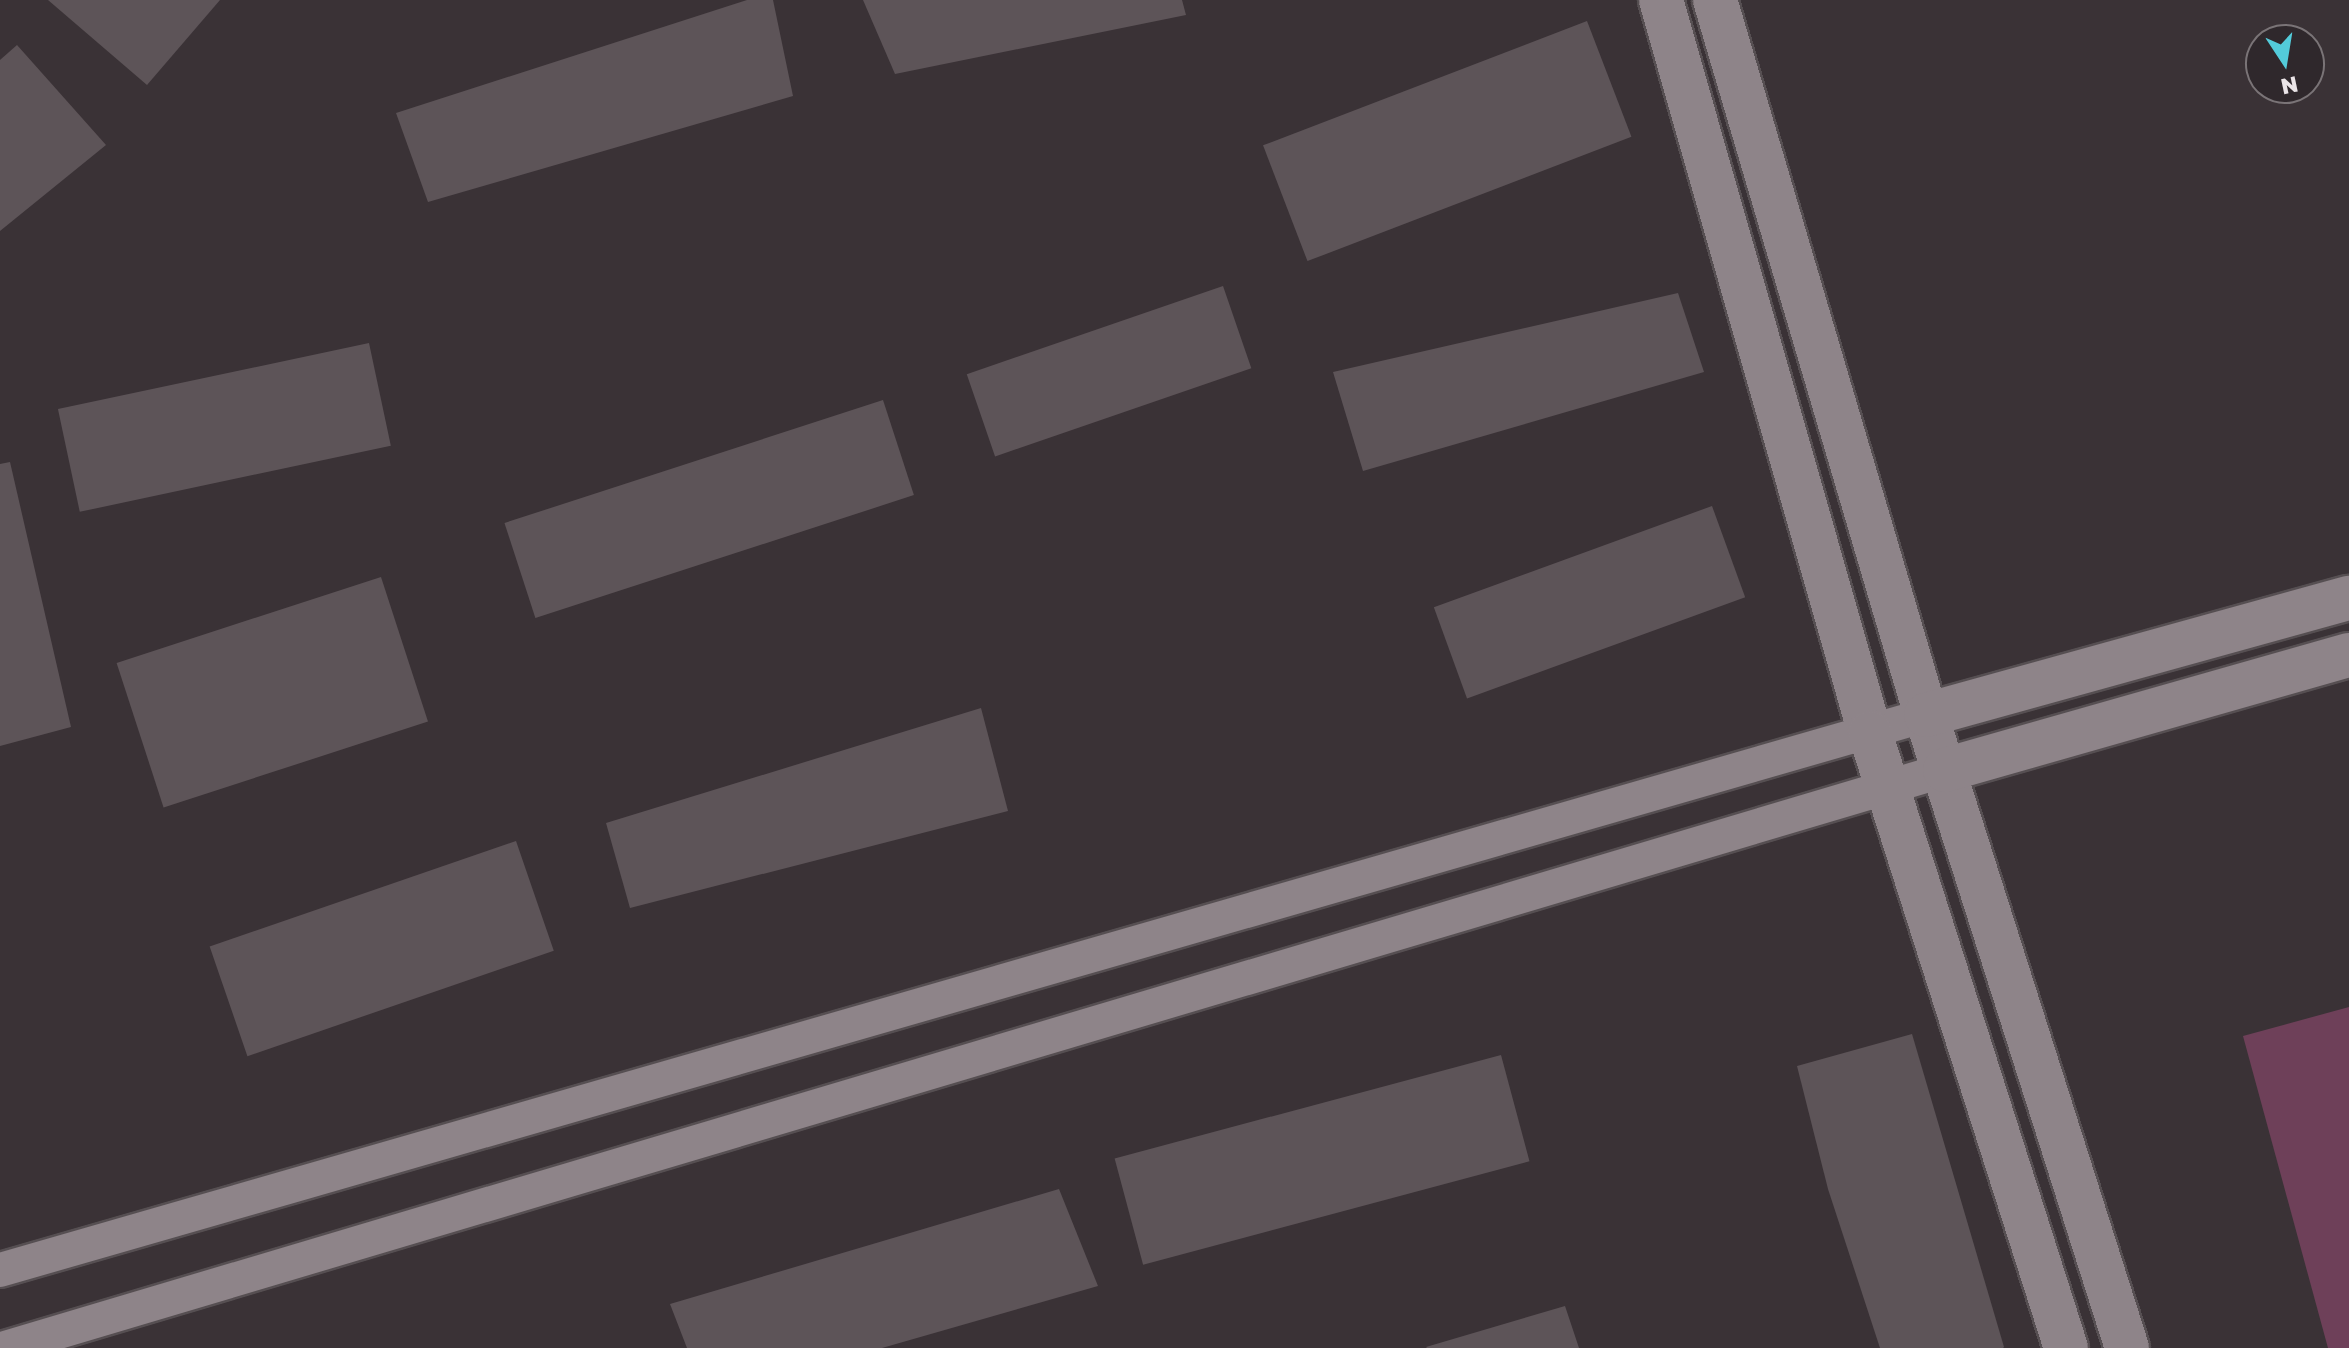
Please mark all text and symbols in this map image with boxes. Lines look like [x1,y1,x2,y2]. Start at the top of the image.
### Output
north arrow [2245,24,2325,104]
text: N [2279,71,2301,101]

